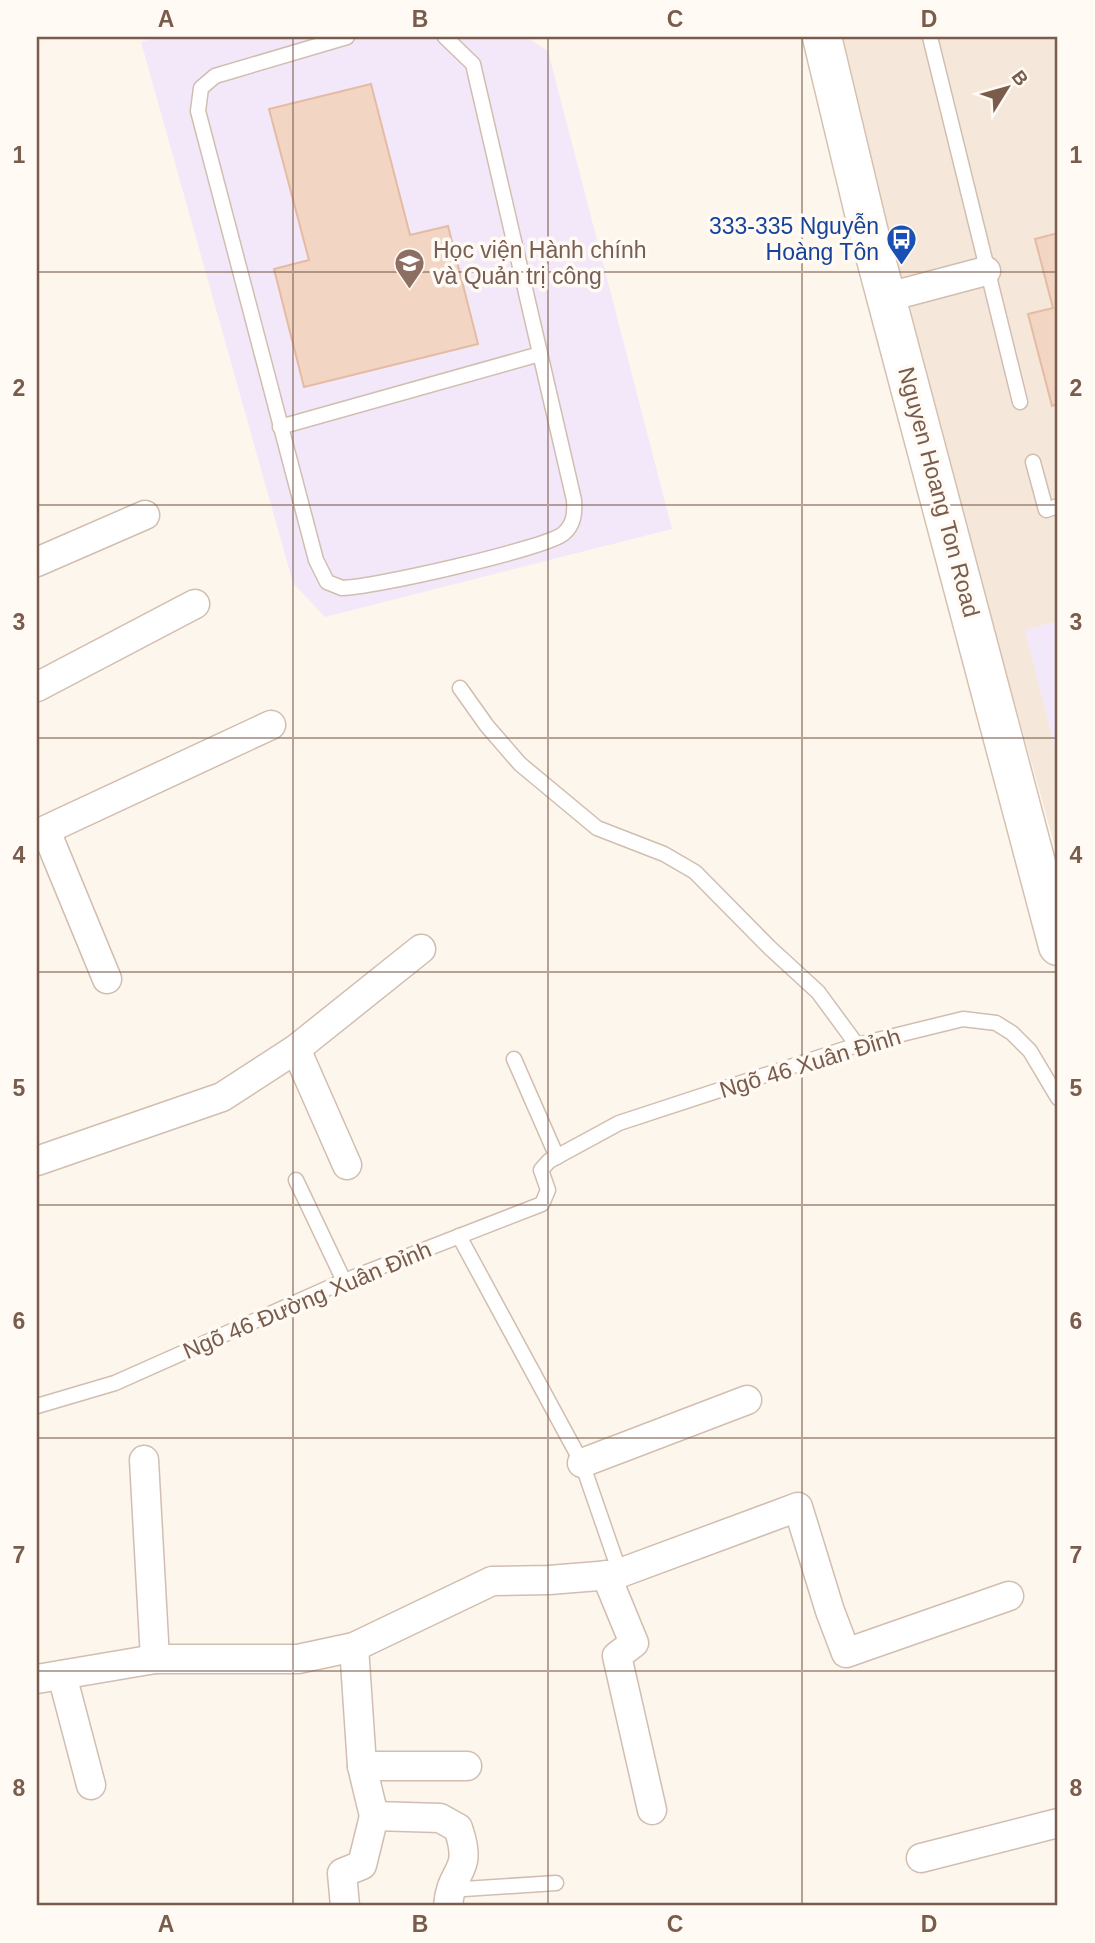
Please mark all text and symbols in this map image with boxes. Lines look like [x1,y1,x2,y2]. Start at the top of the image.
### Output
text: A [158,6,174,32]
text: B [412,6,428,32]
text: C [667,6,683,32]
text: D [921,6,937,32]
north arrow [972,52,1042,122]
text: B [1008,66,1033,90]
text: 1 [13,142,26,168]
text: 1 [1070,142,1083,168]
place label: 333-335 Nguyễn Hoàng Tôn [709,213,879,265]
bus stop icon: 333-335 Nguyễn Hoàng Tôn [885,222,919,266]
place label: Học viện Hành chính và Quản trị công [433,237,647,289]
school or university icon: Học viện Hành chính và Quản trị công [393,246,427,290]
street label: Nguyen Hoang Ton Road [893,364,985,620]
text: 2 [13,375,25,401]
text: 2 [1070,375,1082,401]
text: 3 [13,609,25,635]
text: 3 [1070,609,1082,635]
text: 4 [13,842,26,868]
text: 4 [1070,842,1083,868]
street label: Ngõ 46 Xuân Đỉnh [716,1023,904,1103]
text: 5 [13,1075,26,1101]
text: 5 [1070,1075,1083,1101]
street label: Ngõ 46 Đường Xuân Đỉnh [179,1236,435,1364]
text: 6 [13,1308,25,1334]
text: 6 [1070,1308,1082,1334]
text: 7 [13,1542,25,1568]
text: 7 [1070,1542,1082,1568]
text: 8 [13,1775,26,1801]
text: 8 [1070,1775,1083,1801]
text: A [158,1911,174,1937]
text: B [412,1911,428,1937]
text: C [667,1911,683,1937]
text: D [921,1911,937,1937]

